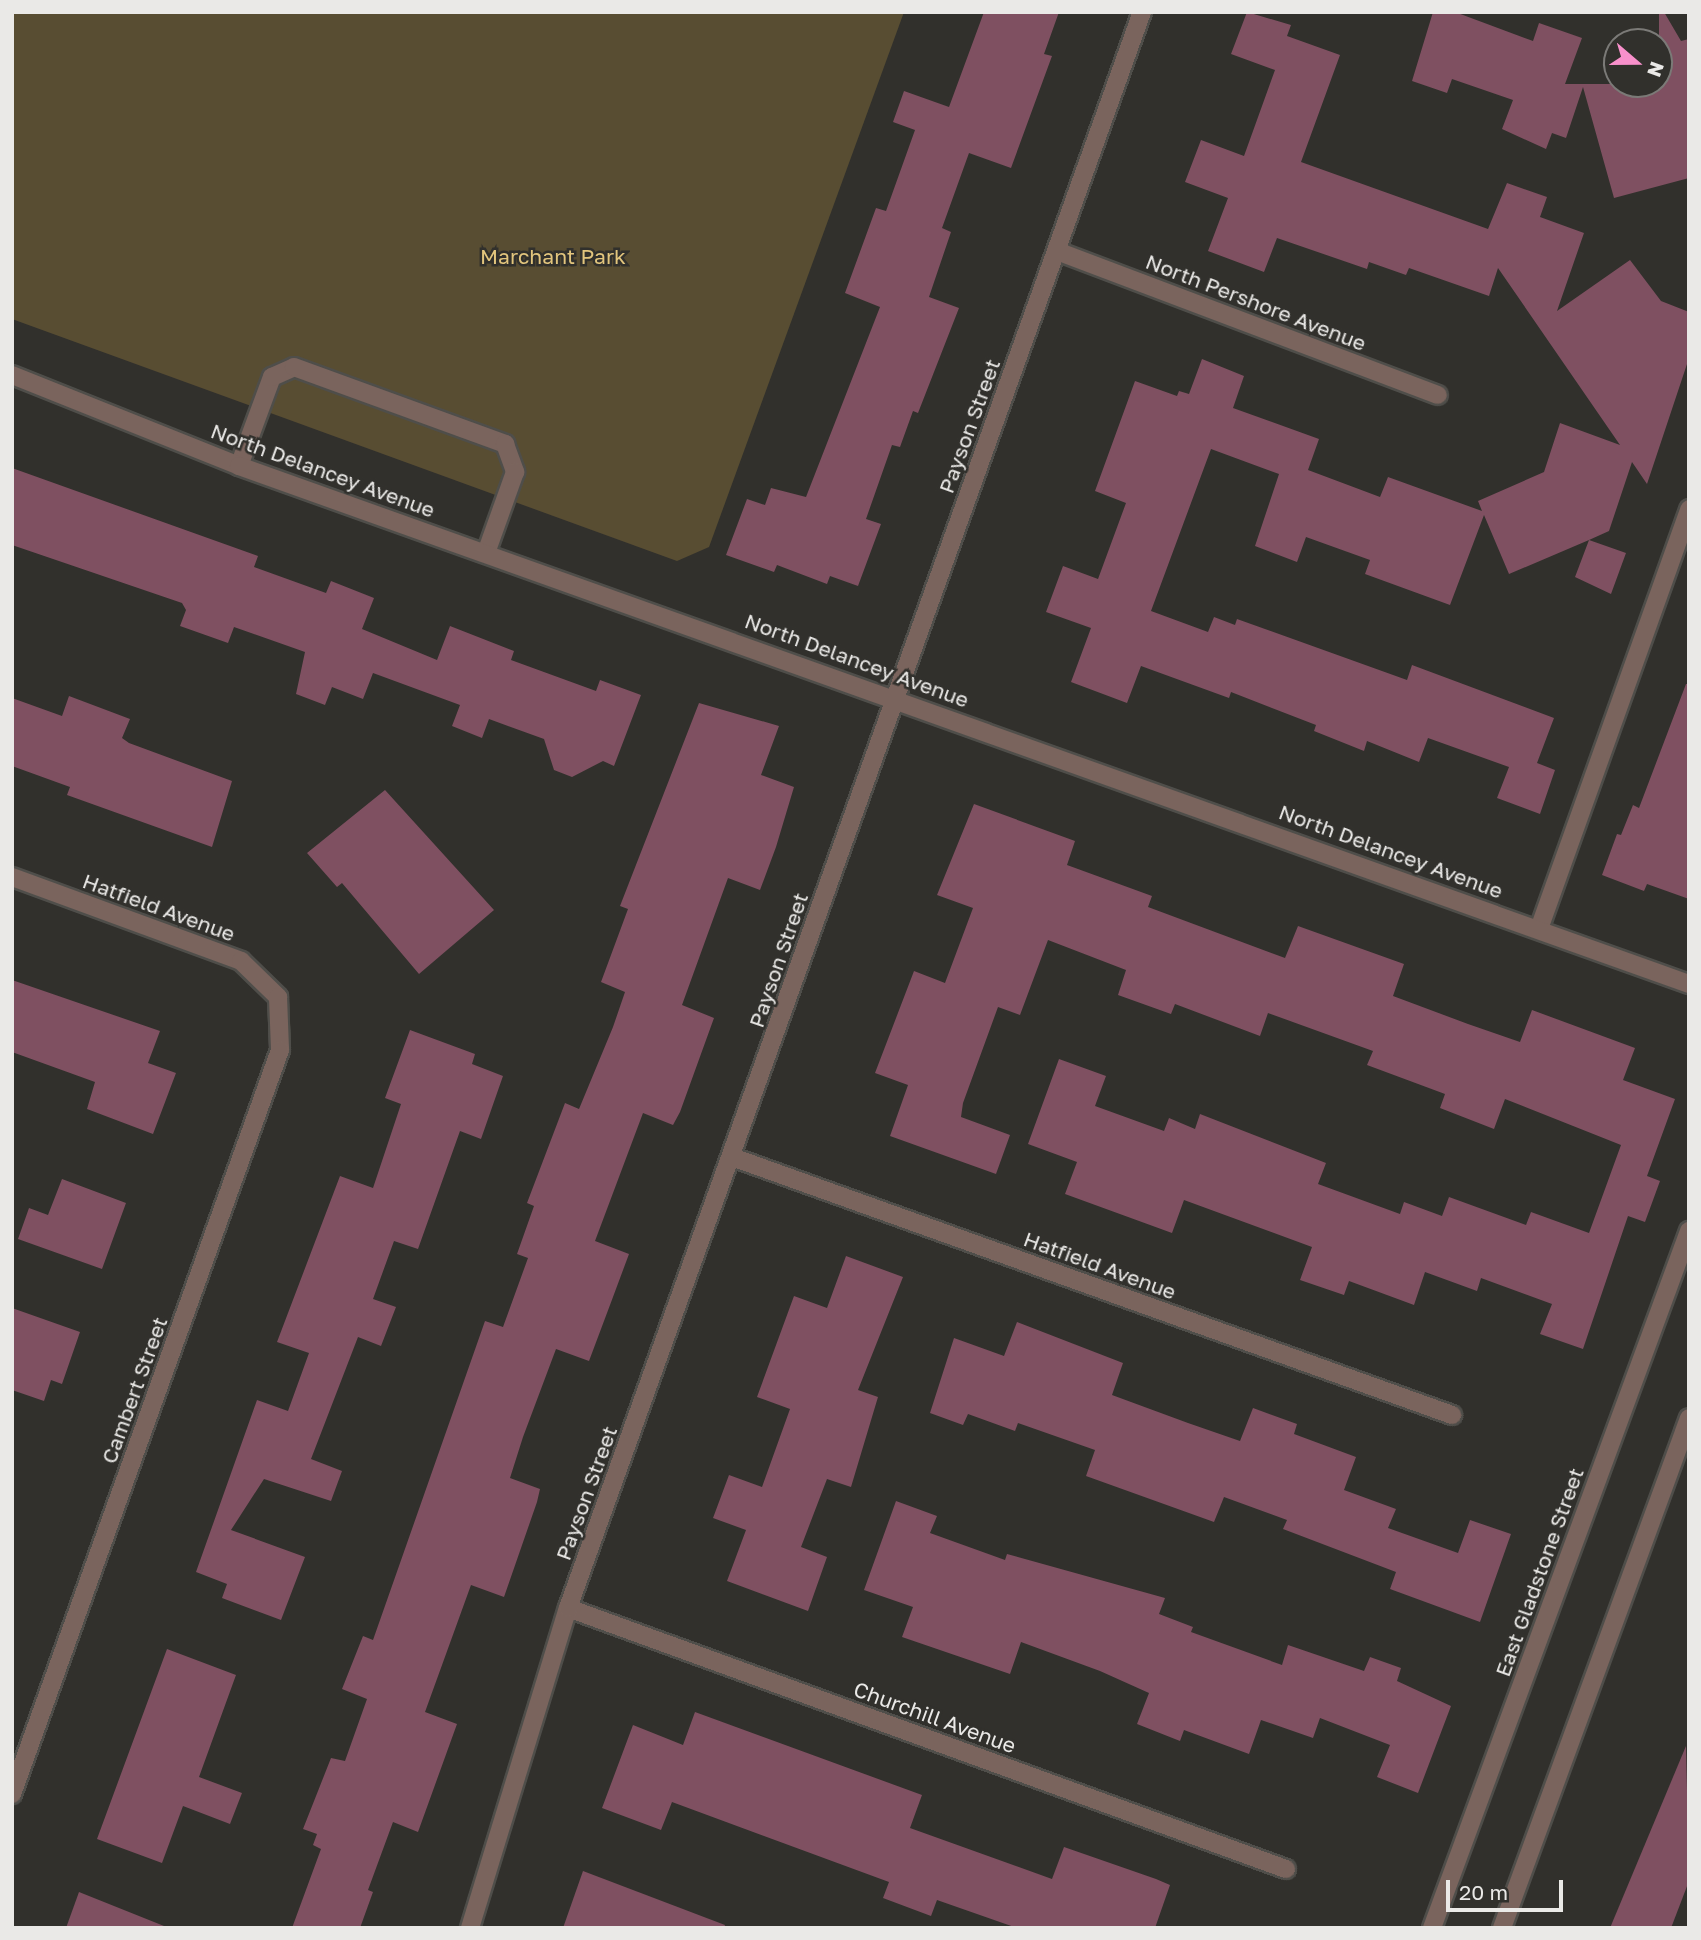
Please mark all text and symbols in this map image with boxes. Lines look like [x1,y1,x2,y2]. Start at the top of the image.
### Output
north arrow [1603,28,1673,98]
text: N [1643,59,1670,80]
park label: Marchant Park [480,243,626,269]
street label: North Pershore Avenue [1142,248,1370,356]
street label: Payson Street [933,356,1005,496]
street label: North Delancey Avenue [208,418,438,522]
street label: North Delancey Avenue [742,608,972,712]
street label: North Delancey Avenue [1276,799,1506,903]
street label: Hatfield Avenue [79,868,239,946]
street label: Payson Street [743,889,813,1031]
street label: Hatfield Avenue [1020,1226,1180,1304]
street label: Cambert Street [96,1313,172,1467]
street label: Payson Street [550,1423,622,1563]
street label: East Gladstone Street [1490,1464,1588,1680]
street label: Churchill Avenue [850,1676,1020,1758]
scale bar [1449,1867,1566,1911]
text: 20 m [1459,1879,1508,1905]

